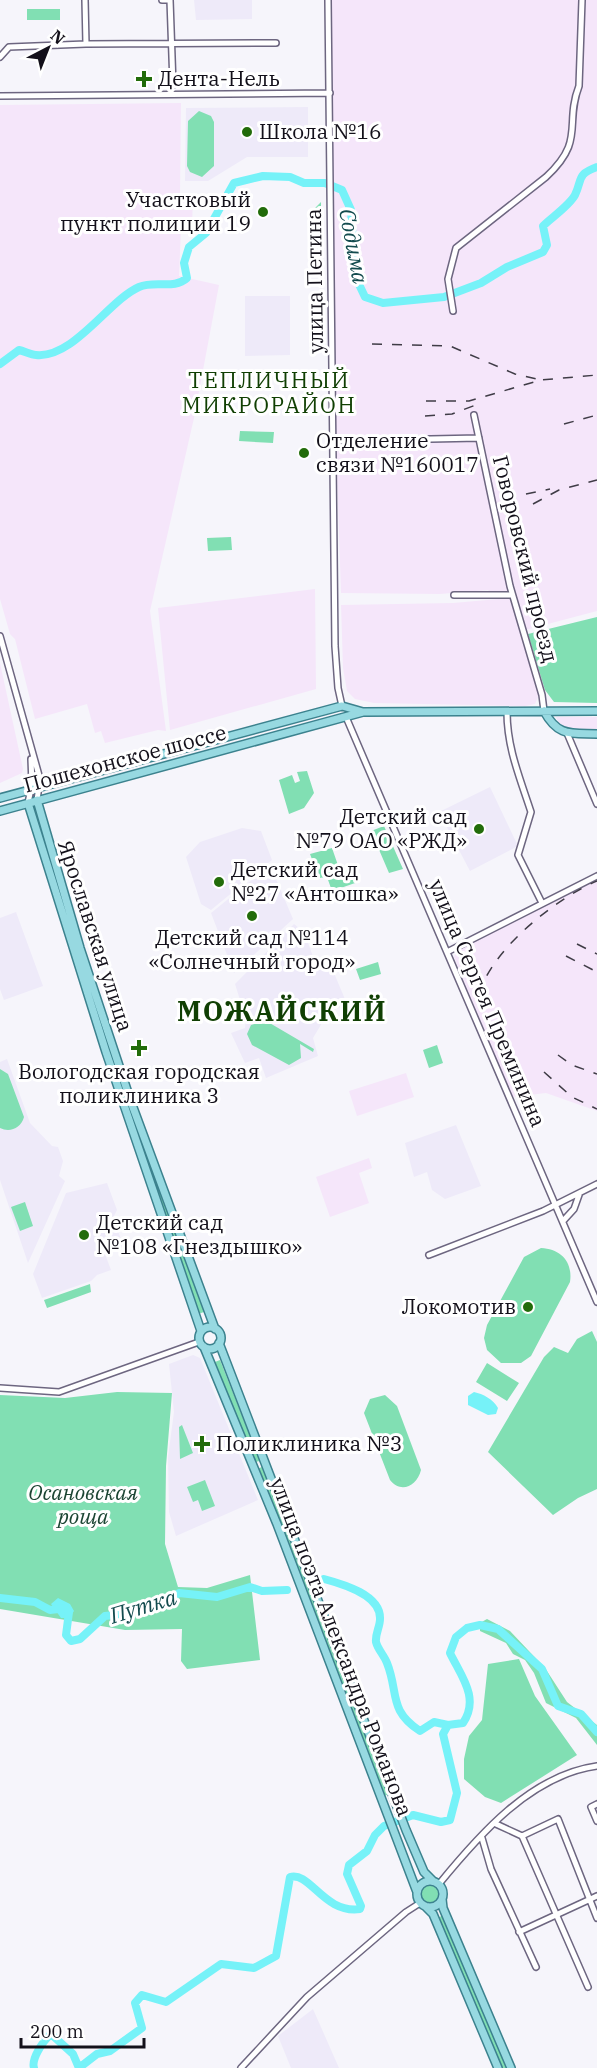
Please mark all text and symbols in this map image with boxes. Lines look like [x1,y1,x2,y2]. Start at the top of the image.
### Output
north arrow [18,18,78,78]
text: N [47,25,69,49]
place label: Дента-Нель [158,64,280,92]
marker: Дента-Нель [135,70,153,88]
place label: Школа №16 [259,117,382,145]
marker: Школа №16 [240,125,254,139]
place label: Участковый пункт полиции 19 [60,185,251,237]
marker: Участковый пункт полиции 19 [256,205,270,219]
water label: Содима [333,206,376,286]
street label: улица Петина [299,208,329,354]
district label: ТЕПЛИЧНЫЙ МИКРОРАЙОН [182,365,356,419]
place label: Отделение связи №160017 [316,426,479,478]
marker: Отделение связи №160017 [297,446,311,460]
street label: Говоровский проезд [487,452,565,665]
street label: Пошехонское шоссе [20,718,229,799]
place label: Детский сад №79 ОАО «РЖД» [296,802,467,854]
marker: Детский сад №79 ОАО «РЖД» [472,822,486,836]
street label: Ярославская улица [52,836,140,1035]
place label: Детский сад №27 «Антошка» [231,855,399,907]
street label: улица Сергея Преминина [423,874,553,1131]
marker: Детский сад №27 «Антошка» [212,875,226,889]
marker: Детский сад №114 «Солнечный город» [245,909,259,923]
place label: Детский сад №114 «Солнечный город» [149,923,355,975]
district label: МОЖАЙСКИЙ [177,993,387,1028]
marker: Вологодская городская поликлиника 3 [130,1039,148,1057]
place label: Вологодская городская поликлиника 3 [18,1057,260,1109]
place label: Детский сад №108 «Гнездышко» [96,1208,302,1260]
marker: Детский сад №108 «Гнездышко» [77,1228,91,1242]
place label: Локомотив [402,1292,516,1320]
marker: Локомотив [521,1300,535,1314]
place label: Поликлиника №3 [216,1429,402,1457]
marker: Поликлиника №3 [193,1435,211,1453]
street label: улица поэта Александра Романова [264,1473,420,1820]
park label: Осановская роща [28,1478,138,1530]
water label: Путка [105,1582,180,1630]
scale bar [21,2011,144,2049]
text: 200 m [30,2020,84,2043]

